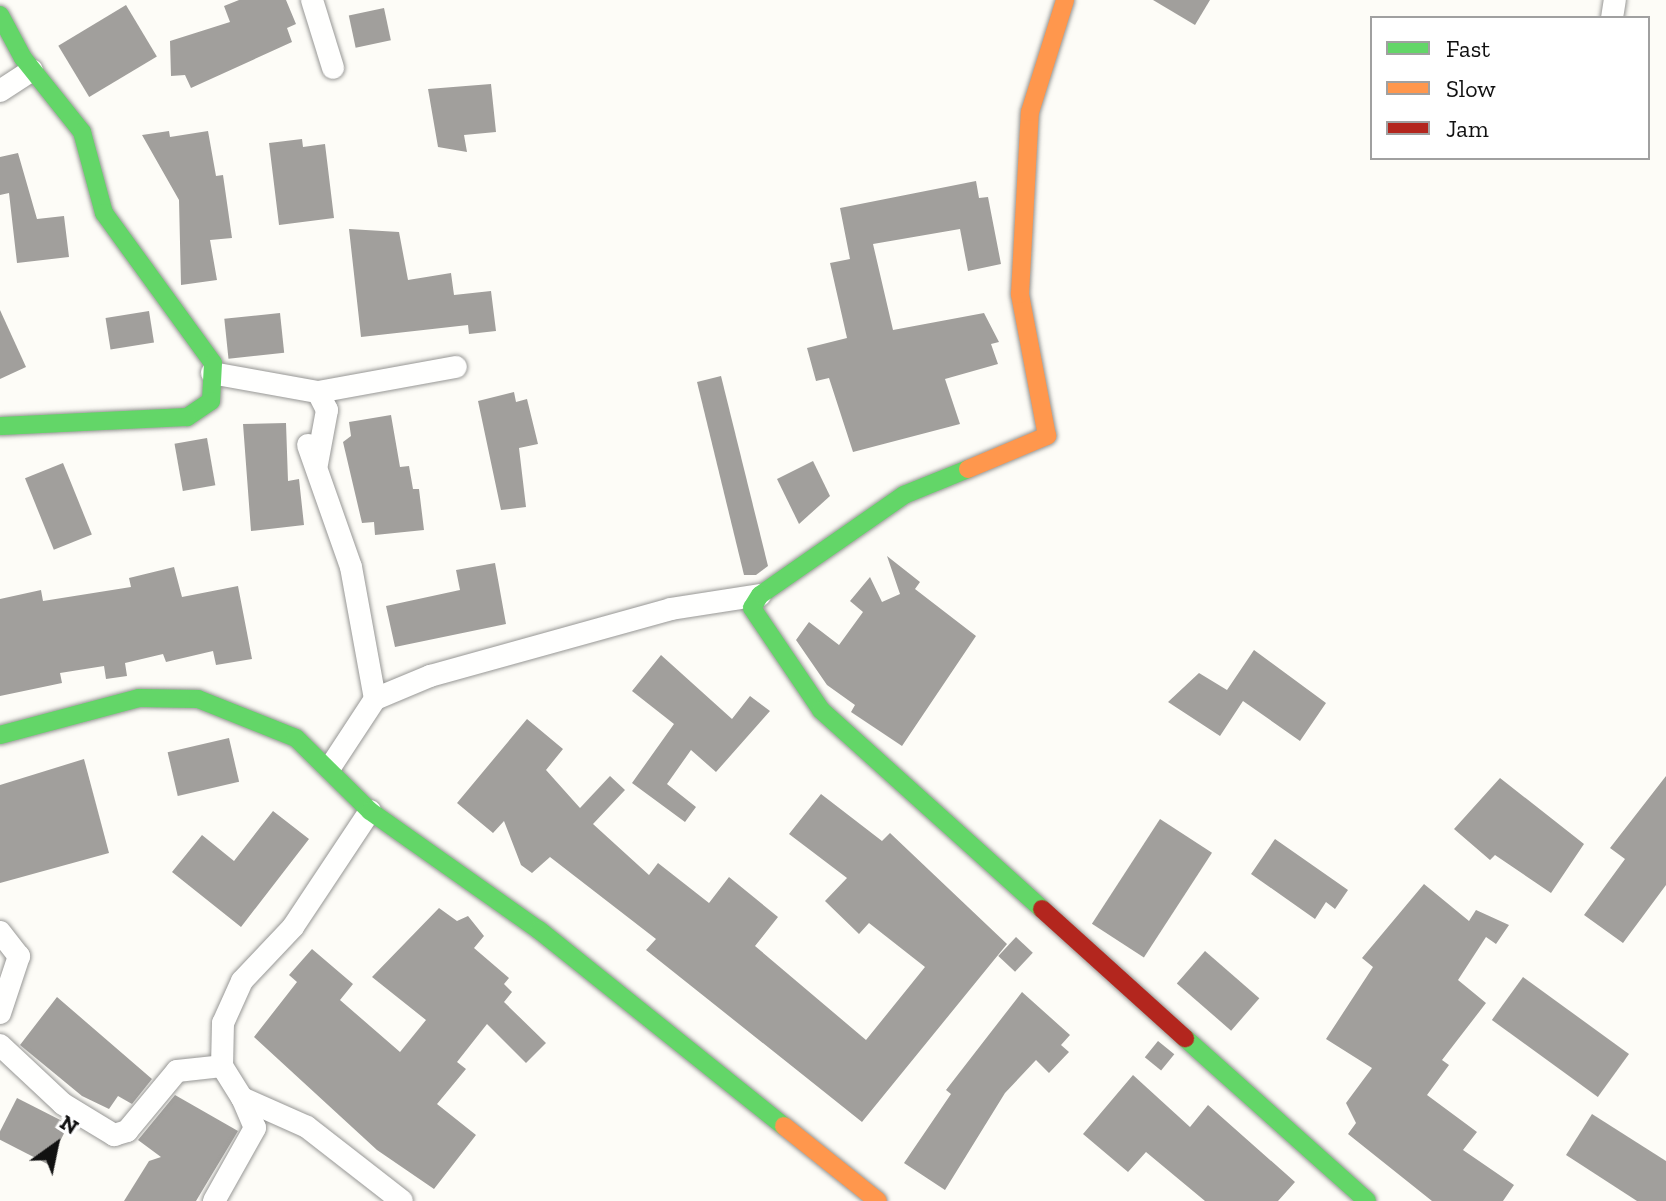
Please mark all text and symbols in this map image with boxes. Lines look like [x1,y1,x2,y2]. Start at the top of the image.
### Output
legend [1370,16,1650,160]
text: Fast [1446,34,1490,63]
text: Slow [1446,74,1496,103]
text: Jam [1446,114,1489,143]
north arrow [16,1105,96,1185]
text: N [55,1109,84,1140]

